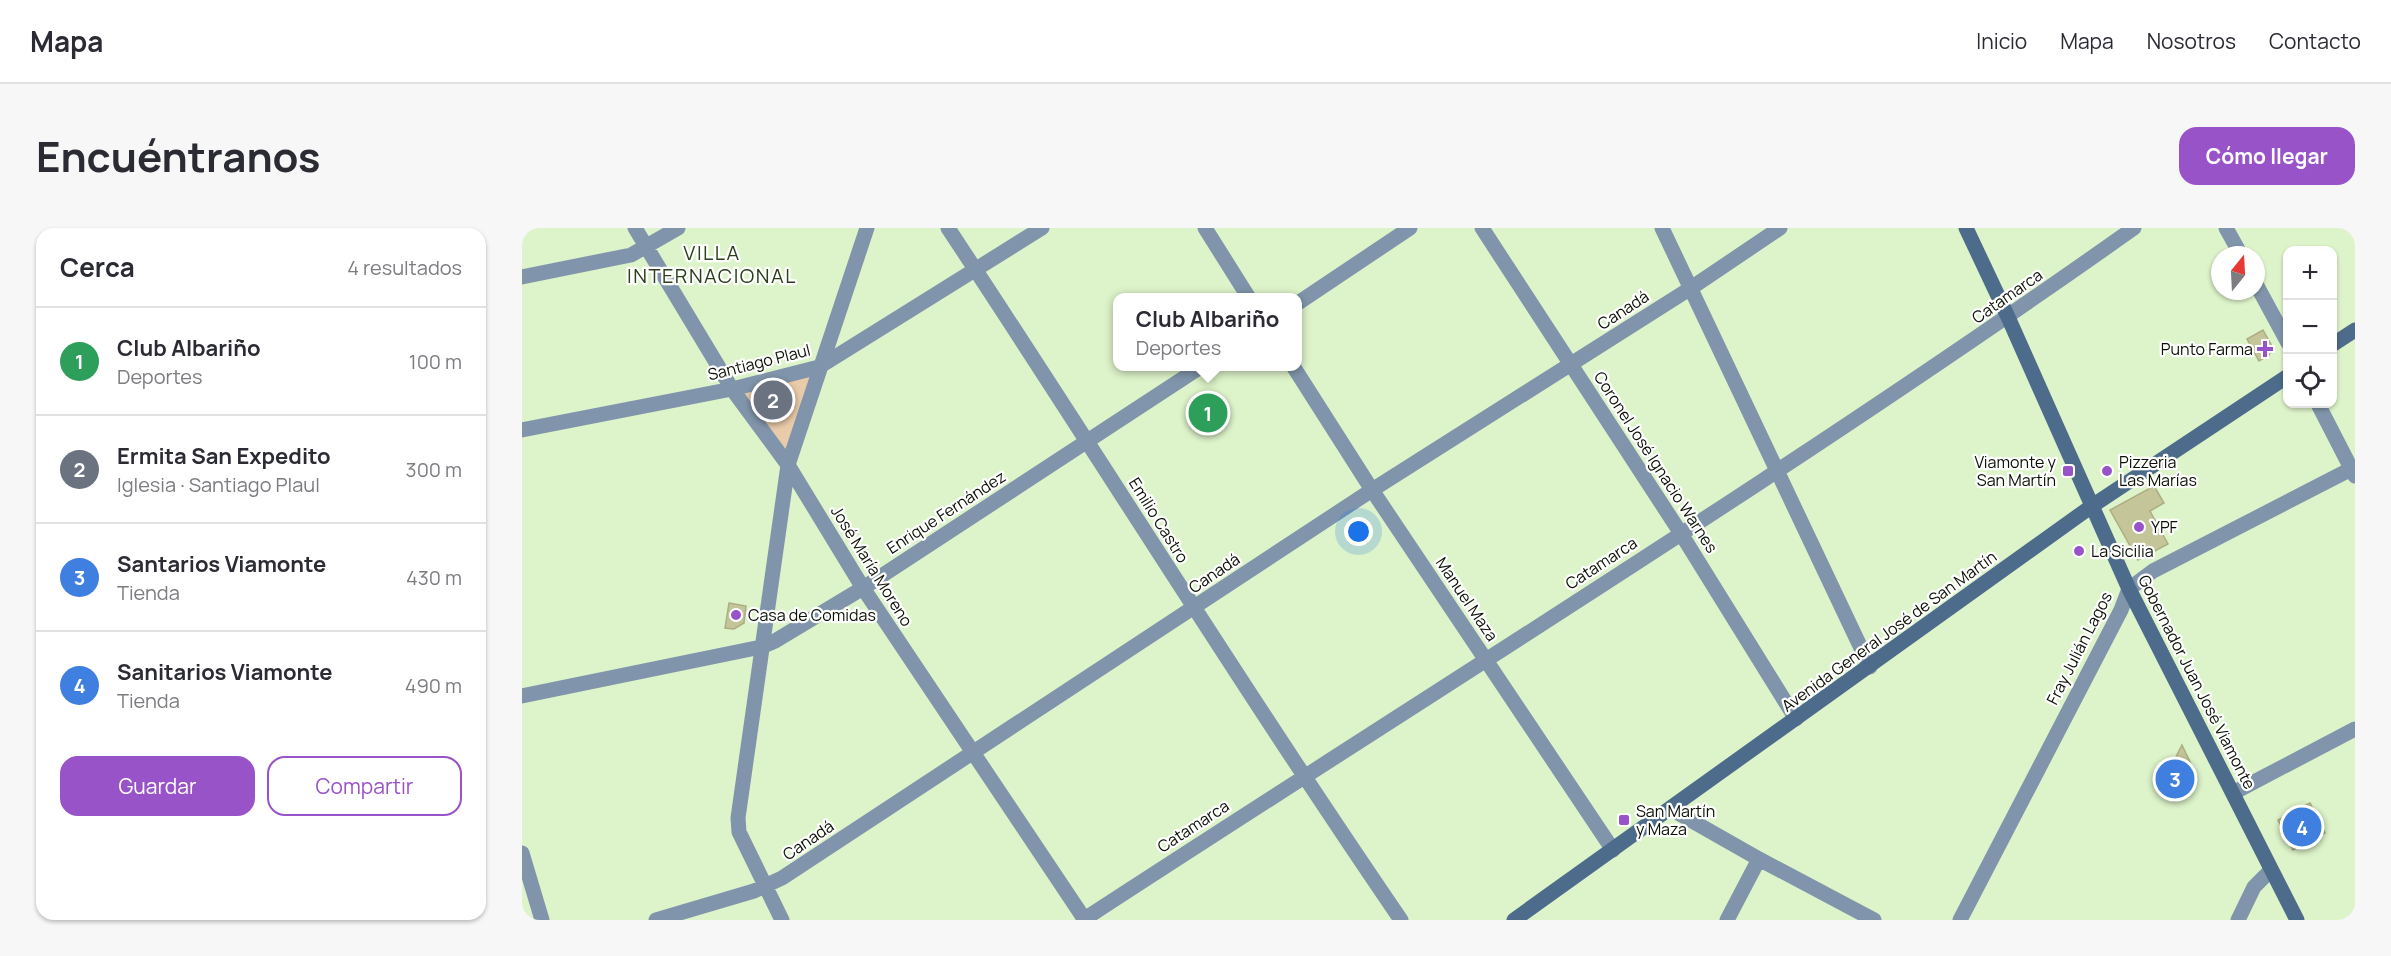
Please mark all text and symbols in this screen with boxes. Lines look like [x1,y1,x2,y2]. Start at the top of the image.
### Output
text: Mapa [30,22,103,60]
text: Inicio [1976,27,2027,55]
text: Mapa [2060,27,2114,55]
text: Nosotros [2147,27,2236,55]
text: Contacto [2269,27,2361,55]
text: Encuéntranos [36,127,321,185]
button: Cómo llegar [2179,127,2355,185]
district label: VILLA INTERNACIONAL [627,239,797,289]
north arrow [2211,246,2265,300]
map controls [2283,246,2337,408]
button: + [2283,246,2337,300]
text: Cerca [60,249,135,285]
text: 4 resultados [347,254,462,281]
street label: Catamarca [1967,264,2047,328]
street label: Canadá [1593,285,1653,335]
popup [1113,293,1302,371]
button: − [2283,300,2337,354]
text: Club Albariño [1136,304,1279,334]
text: Club Albariño [117,333,261,363]
text: Deportes [1136,334,1221,361]
place label: Punto Farma [2161,338,2253,360]
street label: Santiago Plaul [705,339,813,385]
marker: Punto Farma [2258,342,2272,356]
text: 1 [75,348,84,375]
text: 100 m [409,348,462,375]
button: locate [2283,354,2337,408]
text: Deportes [117,363,203,390]
street label: Coronel José Ignacio Warnes [1589,367,1723,557]
pin: 2 [754,378,792,423]
pin: 1 [1188,390,1228,435]
text: Ermita San Expedito [117,441,331,471]
place label: Viamonte y San Martín [1974,451,2057,491]
place label: Pizzeria Las Marías [2119,451,2197,491]
text: 2 [74,456,85,483]
text: 300 m [406,456,462,483]
marker: Viamonte y San Martín [2061,464,2075,478]
marker: Pizzeria Las Marías [2100,464,2114,478]
street label: Enrique Fernández [882,465,1010,559]
text: Iglesia · Santiago Plaul [117,471,320,498]
street label: Emilio Castro [1124,473,1194,567]
street label: José María Moreno [826,502,918,630]
place label: YPF [2151,516,2178,538]
your location [1344,517,1373,546]
marker: YPF [2132,520,2146,534]
street label: Catamarca [1561,532,1641,594]
place label: La Sicilia [2091,540,2154,562]
marker: La Sicilia [2072,544,2086,558]
street label: Avenida General José de San Martín [1777,545,2001,717]
street label: Canadá [1184,548,1244,598]
text: Santarios Viamonte [117,549,326,579]
street label: Manuel Maza [1431,553,1503,645]
text: 3 [74,564,85,591]
text: 430 m [406,564,462,591]
street label: Gobernador Juan José Viamonte [2133,571,2261,793]
text: Tienda [117,579,180,606]
street label: Fray Julián Lagos [2041,588,2117,708]
place label: Casa de Comidas [748,604,876,626]
marker: Casa de Comidas [729,608,743,622]
text: Sanitarios Viamonte [117,657,332,687]
text: 4 [73,672,86,699]
text: 490 m [405,672,462,699]
text: Tienda [117,687,180,714]
button: Guardar [60,756,255,816]
button: Compartir [267,756,462,816]
pin: 3 [2156,756,2194,802]
street label: Catamarca [1153,795,1233,857]
place label: San Martín y Maza [1636,800,1715,840]
pin: 4 [2282,804,2322,850]
marker: San Martín y Maza [1617,813,1631,827]
street label: Canadá [778,815,838,865]

